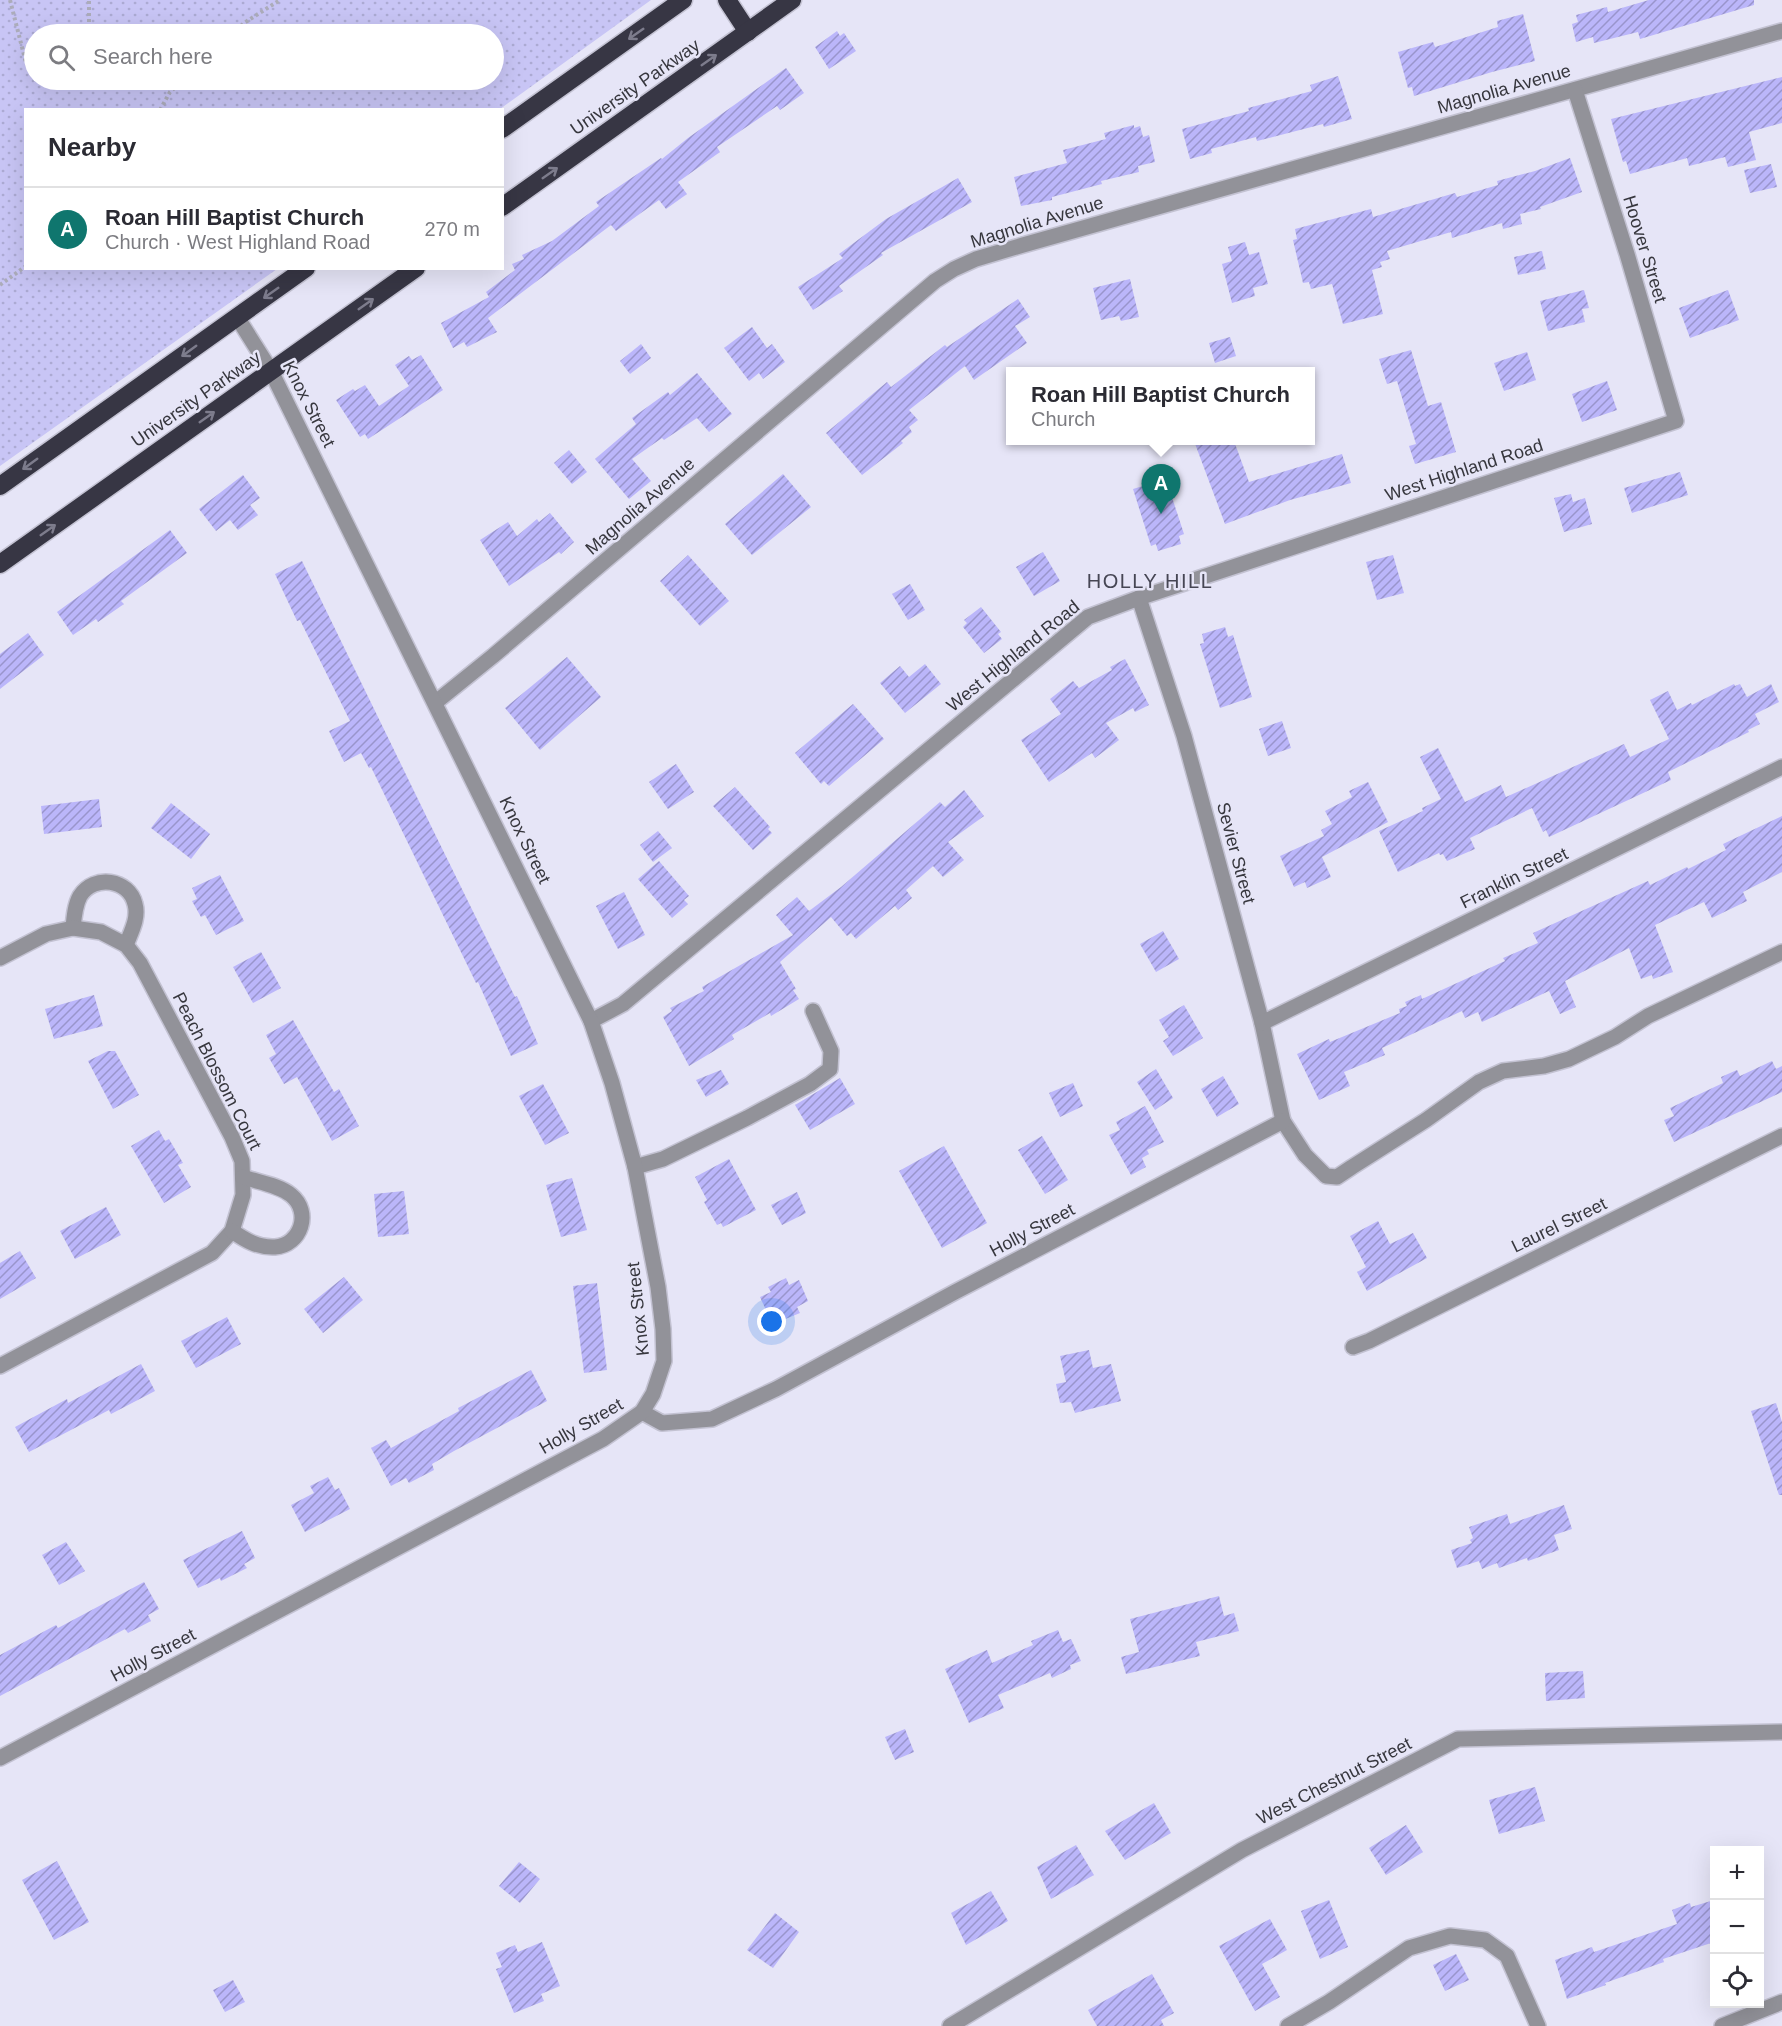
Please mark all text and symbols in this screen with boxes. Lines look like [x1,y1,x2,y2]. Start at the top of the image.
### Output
search box [24,24,504,90]
one-way arrow [628,28,644,40]
street label: University Parkway [567,35,703,139]
icon: search [45,41,78,74]
text: Search here [93,44,213,69]
one-way arrow [701,54,717,66]
street label: Magnolia Avenue [1435,60,1573,118]
text: Nearby [48,132,136,162]
one-way arrow [542,167,558,179]
street label: Magnolia Avenue [968,192,1106,252]
street label: Hoover Street [1619,193,1671,305]
text: Roan Hill Baptist Church [105,205,364,230]
text: A [60,218,75,240]
text: 270 m [424,218,480,240]
text: Church · West Highland Road [105,231,370,253]
one-way arrow [264,287,280,299]
one-way arrow [357,298,373,310]
one-way arrow [181,345,198,357]
street label: University Parkway [128,347,264,451]
street label: Knox Street [279,358,339,450]
popup [1006,367,1315,445]
text: Roan Hill Baptist Church [1031,382,1290,407]
text: Church [1031,408,1095,430]
one-way arrow [198,411,214,423]
street label: West Highland Road [1383,435,1545,505]
street label: Magnolia Avenue [581,453,699,559]
one-way arrow [23,458,39,470]
pin: A [1142,464,1180,514]
one-way arrow [39,524,55,536]
district label: HOLLY HILL [1087,570,1213,592]
street label: West Highland Road [943,596,1083,716]
street label: Knox Street [495,793,555,887]
street label: Sevier Street [1213,800,1259,906]
street label: Franklin Street [1457,843,1571,913]
street label: Peach Blossom Court [169,989,265,1153]
street label: Laurel Street [1508,1193,1610,1257]
street label: Holly Street [986,1199,1078,1261]
street label: Knox Street [623,1261,653,1357]
your location [757,1307,786,1336]
street label: Holly Street [536,1394,626,1458]
street label: Holly Street [107,1624,199,1686]
street label: West Chestnut Street [1253,1733,1415,1829]
map controls [1710,1846,1764,2008]
button: + [1710,1846,1764,1900]
button: − [1710,1900,1764,1954]
button: locate [1710,1954,1764,2008]

